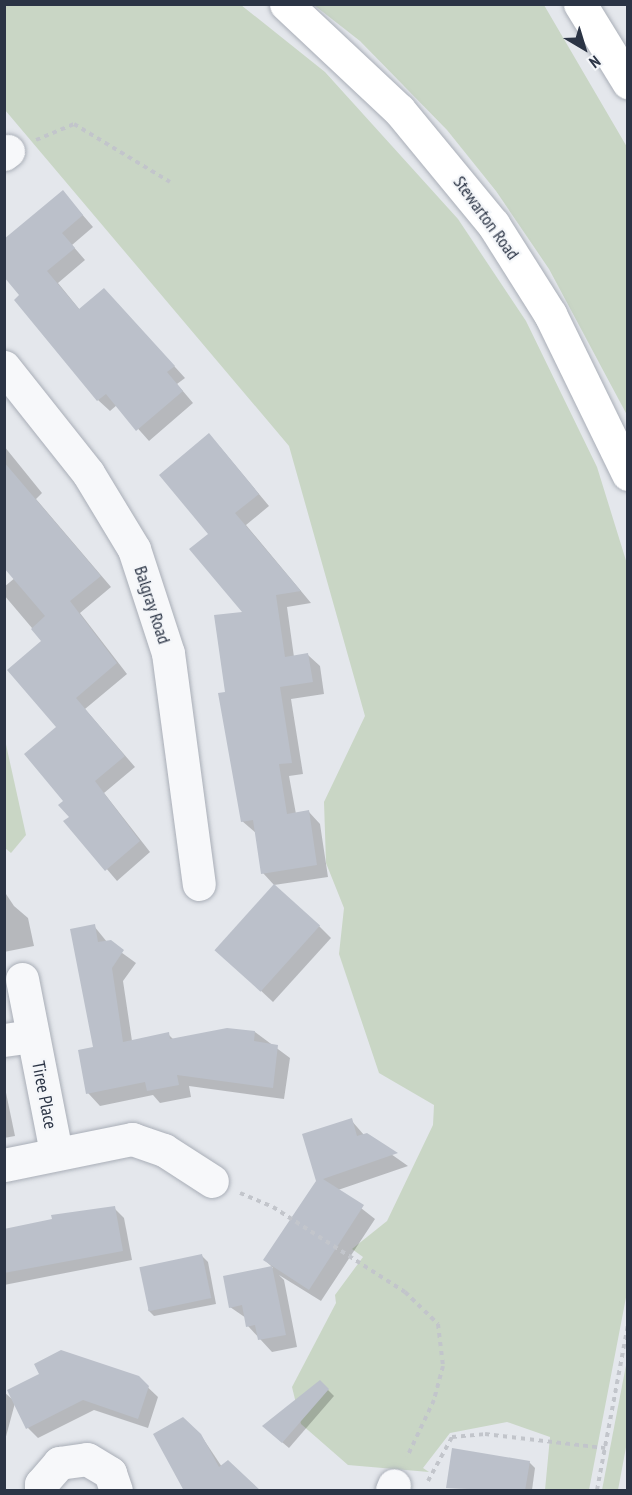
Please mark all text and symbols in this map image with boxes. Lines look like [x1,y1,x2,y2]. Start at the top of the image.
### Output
north arrow [554,18,614,78]
text: N [586,52,605,73]
street label: Stewarton Road [448,172,524,264]
street label: Balgray Road [129,563,175,647]
street label: Tiree Place [27,1059,61,1131]

